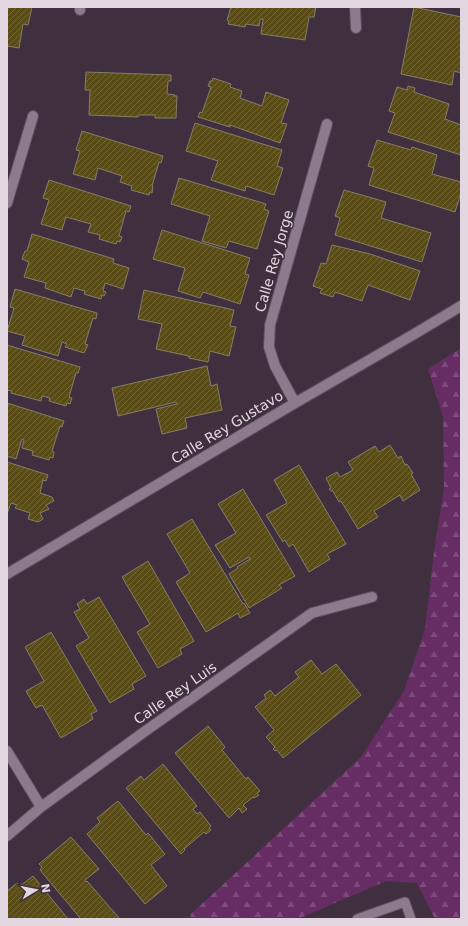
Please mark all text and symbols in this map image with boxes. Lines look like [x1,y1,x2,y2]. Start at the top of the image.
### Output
street label: Calle Rey Jorge [252,208,296,314]
street label: Calle Rey Gustavo [168,387,286,467]
street label: Calle Rey Luis [131,659,219,727]
north arrow [16,870,56,910]
text: N [38,883,53,894]

